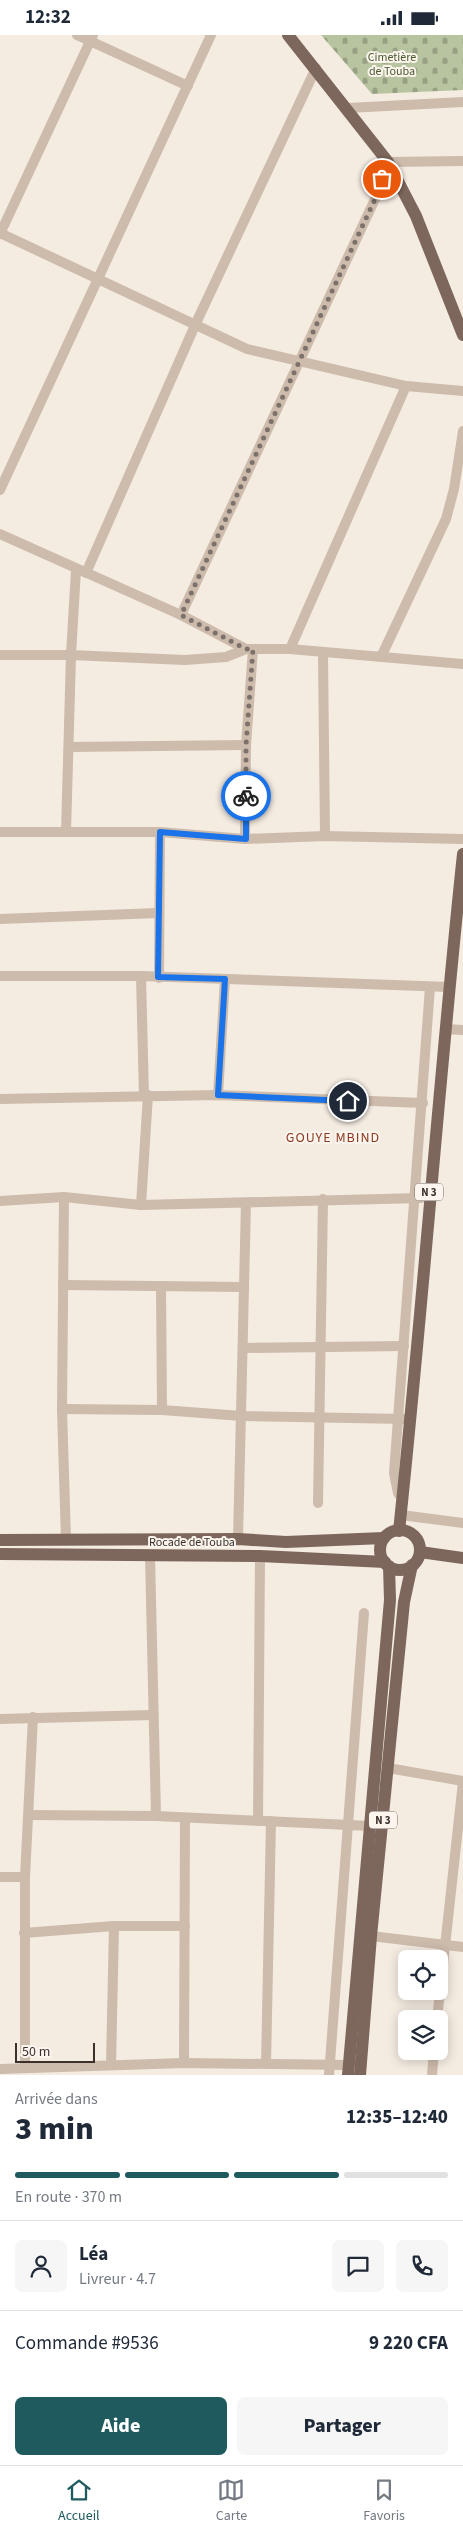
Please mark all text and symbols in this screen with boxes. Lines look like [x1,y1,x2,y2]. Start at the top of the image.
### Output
text: 12:32 [25,4,71,31]
park label: Cimetière de Touba [368,49,416,80]
pin [361,158,403,200]
icon: bag [368,165,396,193]
courier [221,771,271,821]
icon: bike [232,782,260,810]
pin [327,1080,369,1122]
icon: home [334,1087,362,1115]
district label: GOUYE MBIND [286,1128,380,1148]
road number: N 3 [415,1183,443,1201]
street label: Rocade de Touba [149,1534,235,1551]
road number: N 3 [369,1811,397,1829]
map controls [398,1950,448,2060]
button: locate [398,1950,448,2000]
button: layers [398,2010,448,2060]
scale bar [15,2040,95,2063]
text: 50 m [22,2042,50,2062]
text: Arrivée dans [15,2088,98,2110]
text: 12:35–12:40 [346,2104,448,2131]
text: 3 min [15,2106,94,2152]
text: En route · 370 m [15,2186,122,2208]
button: person [15,2240,67,2292]
button: chat [332,2240,384,2292]
button: phone [396,2240,448,2292]
text: Léa [79,2241,108,2268]
text: Livreur · 4.7 [79,2268,156,2290]
text: Commande #9536 [15,2330,159,2357]
text: 9 220 CFA [369,2330,448,2357]
button: Aide [15,2397,227,2455]
button: Partager [237,2397,448,2455]
tab: Accueil [58,2476,100,2526]
tab: Carte [216,2476,247,2526]
tab: Favoris [363,2476,405,2526]

